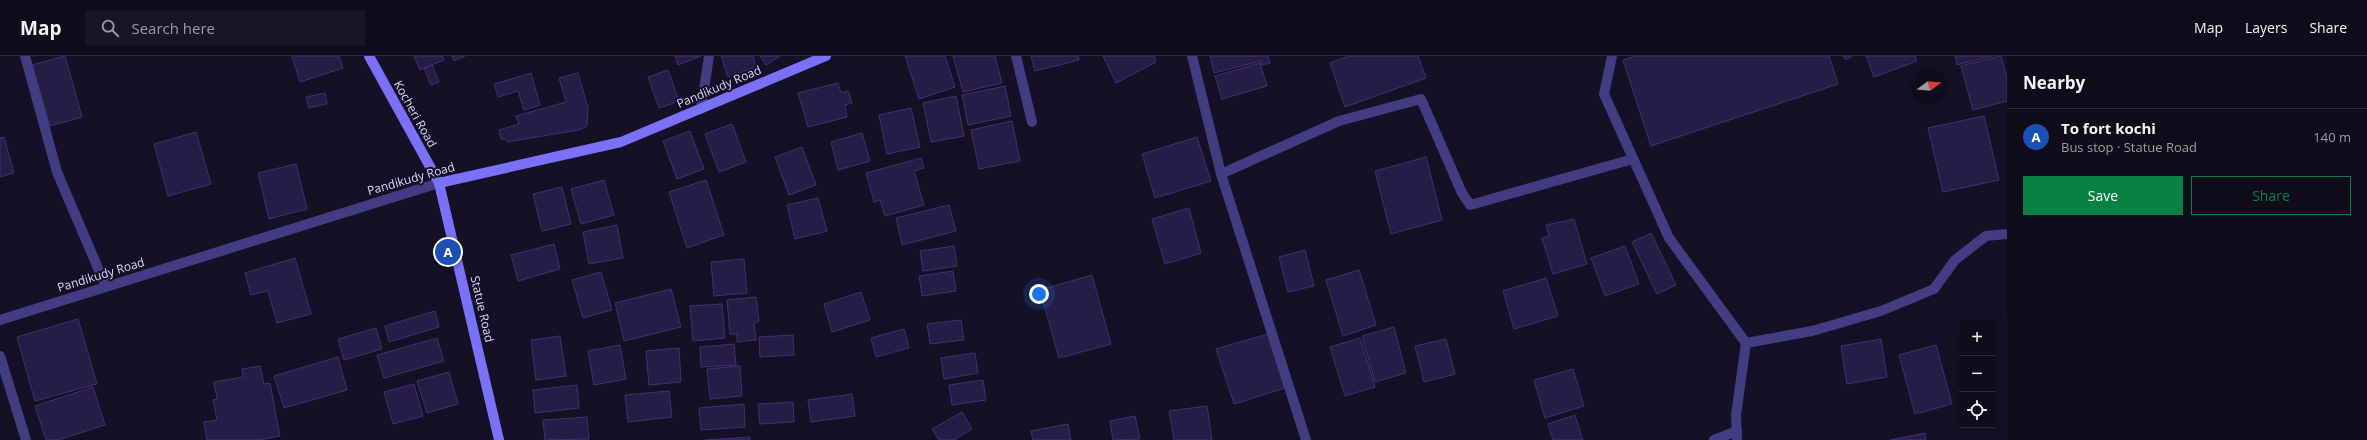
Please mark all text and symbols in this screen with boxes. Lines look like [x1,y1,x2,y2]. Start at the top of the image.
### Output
search box [85,10,365,46]
text: Map [20,15,61,41]
icon: search [99,17,121,39]
text: Search here [131,18,215,38]
text: Map [2194,18,2223,37]
text: Layers [2245,18,2287,37]
text: Share [2309,18,2347,37]
street label: Pandikudy Road [674,61,764,112]
north arrow [1911,68,1947,104]
text: Nearby [2023,71,2085,94]
street label: Kocheri Road [390,77,441,150]
text: To fort kochi [2061,118,2156,138]
text: A [2032,128,2040,146]
text: 140 m [2313,128,2351,146]
text: Bus stop · Statue Road [2061,138,2197,156]
street label: Pandikudy Road [365,158,457,199]
button: Save [2023,176,2183,215]
button: Share [2191,176,2351,215]
pin: A [435,237,461,267]
street label: Pandikudy Road [55,253,147,296]
street label: Statue Road [467,274,498,344]
your location [1029,284,1049,304]
map controls [1959,320,1995,428]
button: + [1959,320,1995,356]
button: − [1959,356,1995,392]
button: locate [1959,392,1995,428]

